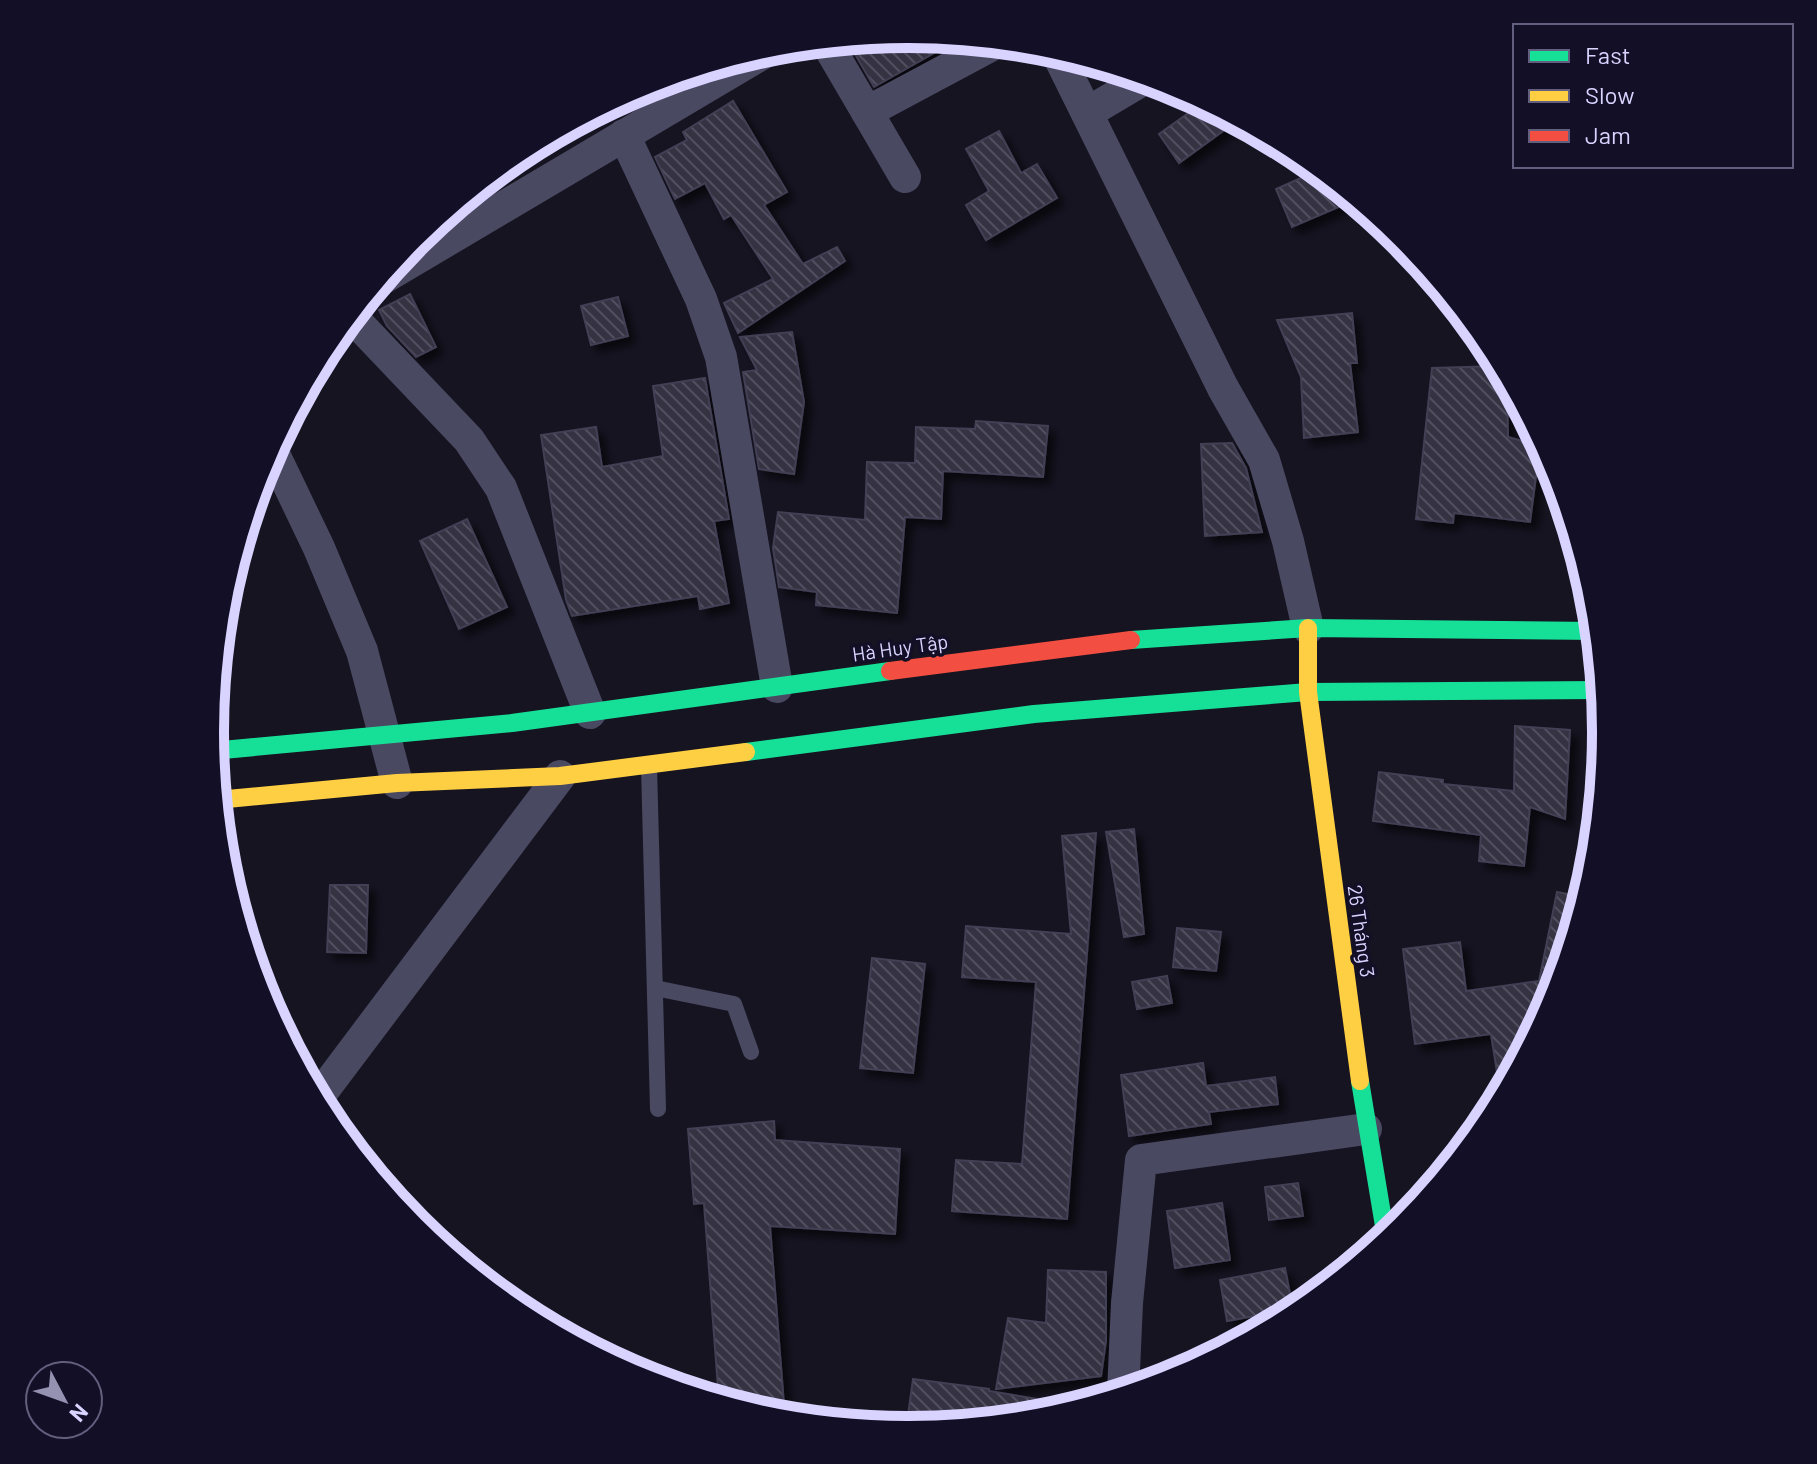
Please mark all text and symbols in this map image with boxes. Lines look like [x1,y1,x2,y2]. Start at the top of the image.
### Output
legend [1513,24,1793,168]
text: Fast [1585,40,1630,69]
text: Slow [1585,80,1634,109]
text: Jam [1585,120,1631,149]
street label: Hà Huy Tập [850,628,950,666]
street label: 26 Tháng 3 [1344,883,1380,979]
north arrow [24,1360,104,1440]
text: N [65,1400,94,1428]

